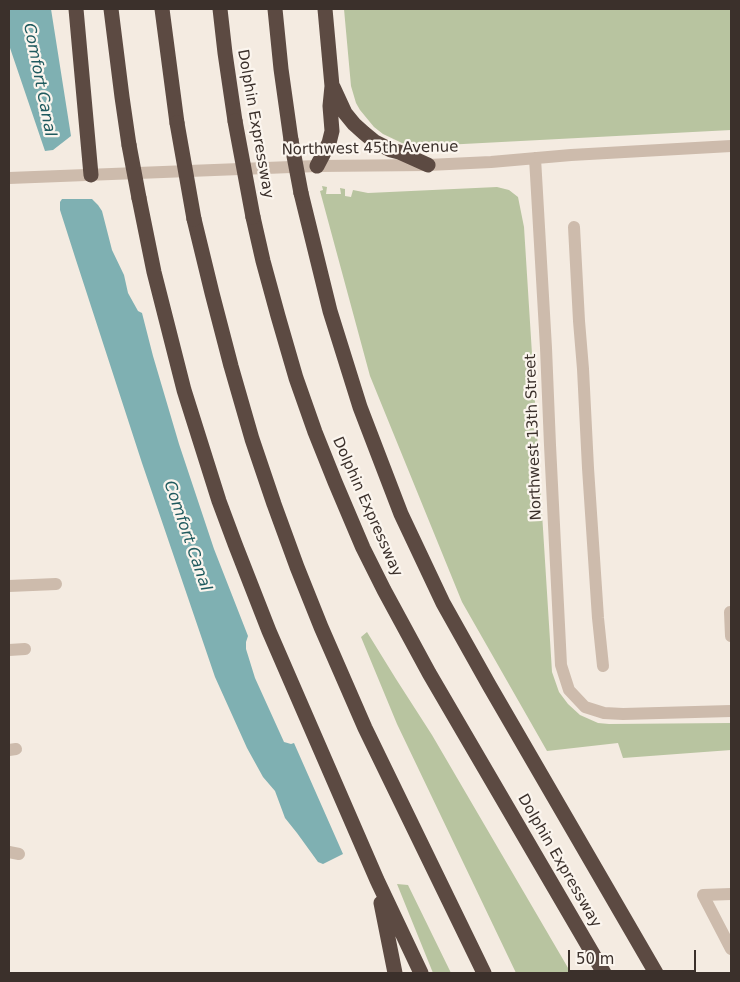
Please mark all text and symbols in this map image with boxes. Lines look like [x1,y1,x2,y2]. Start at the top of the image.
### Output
water label: Comfort Canal [19,22,59,138]
street label: Dolphin Expressway [233,48,277,200]
street label: Northwest 45th Avenue [281,138,459,160]
street label: Northwest 13th Street [522,353,546,521]
street label: Dolphin Expressway [328,434,406,580]
water label: Comfort Canal [159,478,215,594]
street label: Dolphin Expressway [513,791,605,931]
scale bar [570,940,698,972]
text: 50 m [576,950,614,968]

